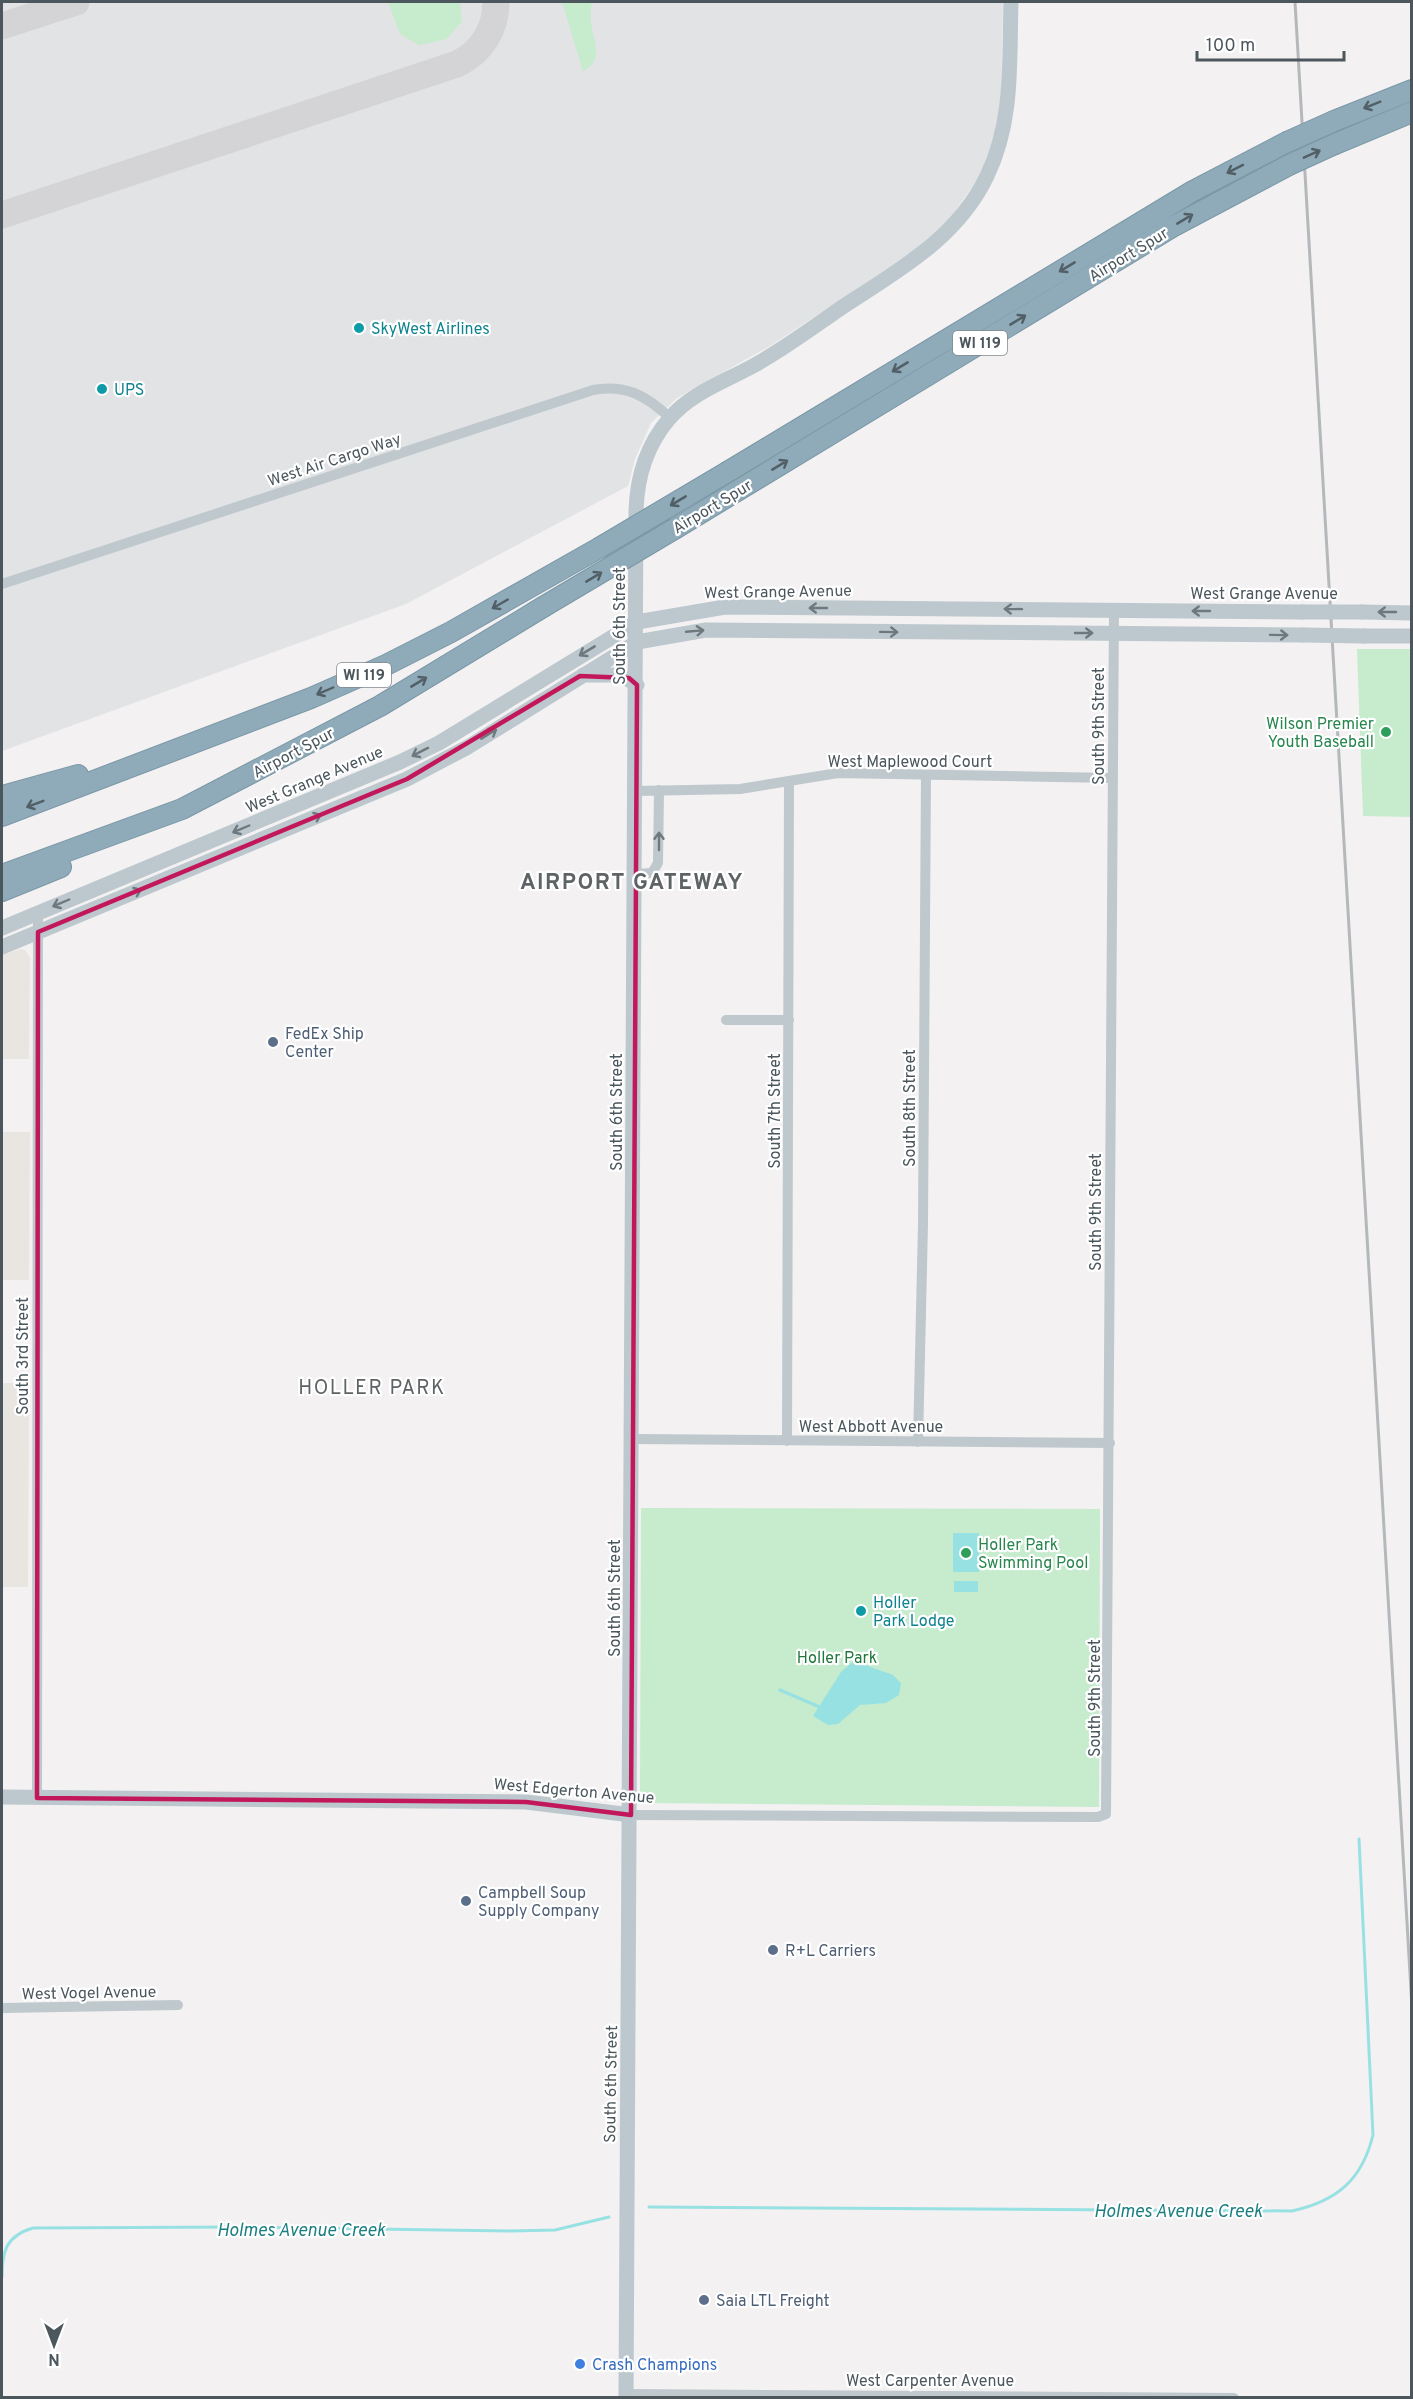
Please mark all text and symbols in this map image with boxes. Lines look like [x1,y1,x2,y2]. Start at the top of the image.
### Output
scale bar [1197,24,1344,62]
text: 100 m [1206,35,1255,58]
one-way arrow [1364,100,1382,111]
one-way arrow [1302,148,1320,160]
one-way arrow [1226,163,1244,175]
one-way arrow [1176,213,1193,225]
street label: Airport Spur [1086,224,1173,287]
one-way arrow [1059,261,1076,273]
one-way arrow [1009,314,1026,326]
place label: SkyWest Airlines [371,320,490,340]
marker: SkyWest Airlines [352,321,366,335]
road number: WI 119 [953,331,1007,355]
one-way arrow [892,362,909,374]
place label: UPS [114,381,144,401]
marker: UPS [95,382,109,396]
street label: West Air Cargo Way [265,430,404,492]
one-way arrow [771,459,788,472]
street label: Airport Spur [670,476,757,539]
one-way arrow [670,495,687,507]
street label: South 6th Street [611,567,631,685]
one-way arrow [584,571,602,582]
street label: West Grange Avenue [704,582,852,604]
street label: West Grange Avenue [1190,585,1338,605]
one-way arrow [492,599,509,611]
one-way arrow [809,602,829,614]
one-way arrow [1004,603,1024,615]
one-way arrow [1192,605,1212,617]
one-way arrow [1377,607,1397,618]
one-way arrow [684,625,704,636]
one-way arrow [879,626,899,638]
one-way arrow [1074,627,1094,639]
one-way arrow [1269,629,1289,641]
one-way arrow [579,645,596,657]
road number: WI 119 [337,663,391,687]
street label: South 9th Street [1090,667,1110,785]
one-way arrow [410,675,427,687]
one-way arrow [317,686,335,697]
place label: Wilson Premier Youth Baseball [1266,715,1374,753]
street label: Airport Spur [250,724,338,784]
marker: Wilson Premier Youth Baseball [1379,725,1393,739]
one-way arrow [480,727,497,739]
street label: West Grange Avenue [243,743,387,819]
one-way arrow [412,747,430,759]
street label: West Maplewood Court [828,753,992,773]
one-way arrow [26,799,45,810]
one-way arrow [304,812,322,823]
one-way arrow [232,824,250,835]
one-way arrow [653,832,665,852]
district label: AIRPORT GATEWAY [520,870,744,897]
one-way arrow [124,887,142,898]
one-way arrow [52,898,71,909]
place label: FedEx Ship Center [285,1025,364,1063]
marker: FedEx Ship Center [266,1035,280,1049]
street label: South 8th Street [901,1049,921,1167]
street label: South 6th Street [608,1053,628,1171]
street label: South 7th Street [766,1053,786,1169]
street label: South 9th Street [1087,1153,1107,1271]
street label: South 3rd Street [14,1297,34,1415]
district label: HOLLER PARK [298,1376,446,1402]
street label: West Abbott Avenue [799,1418,943,1438]
place label: Holler Park Swimming Pool [978,1536,1088,1574]
street label: South 6th Street [606,1539,626,1657]
marker: Holler Park Swimming Pool [959,1546,973,1560]
place label: Holler Park Lodge [873,1594,954,1632]
marker: Holler Park Lodge [854,1604,868,1618]
street label: South 9th Street [1086,1639,1106,1757]
park label: Holler Park [797,1649,877,1669]
street label: West Edgerton Avenue [493,1775,655,1809]
place label: Campbell Soup Supply Company [478,1884,600,1922]
marker: Campbell Soup Supply Company [459,1894,473,1908]
place label: R+L Carriers [785,1942,876,1962]
marker: R+L Carriers [766,1943,780,1957]
street label: West Vogel Avenue [22,1983,156,2005]
street label: South 6th Street [601,2025,623,2143]
water label: Holmes Avenue Creek [1094,2201,1263,2224]
water label: Holmes Avenue Creek [217,2220,386,2243]
place label: Saia LTL Freight [716,2292,830,2312]
marker: Saia LTL Freight [697,2293,711,2307]
north arrow [24,2315,84,2375]
text: N [48,2348,60,2368]
place label: Crash Champions [592,2356,717,2376]
marker: Crash Champions [573,2357,587,2371]
street label: West Carpenter Avenue [846,2372,1014,2392]

